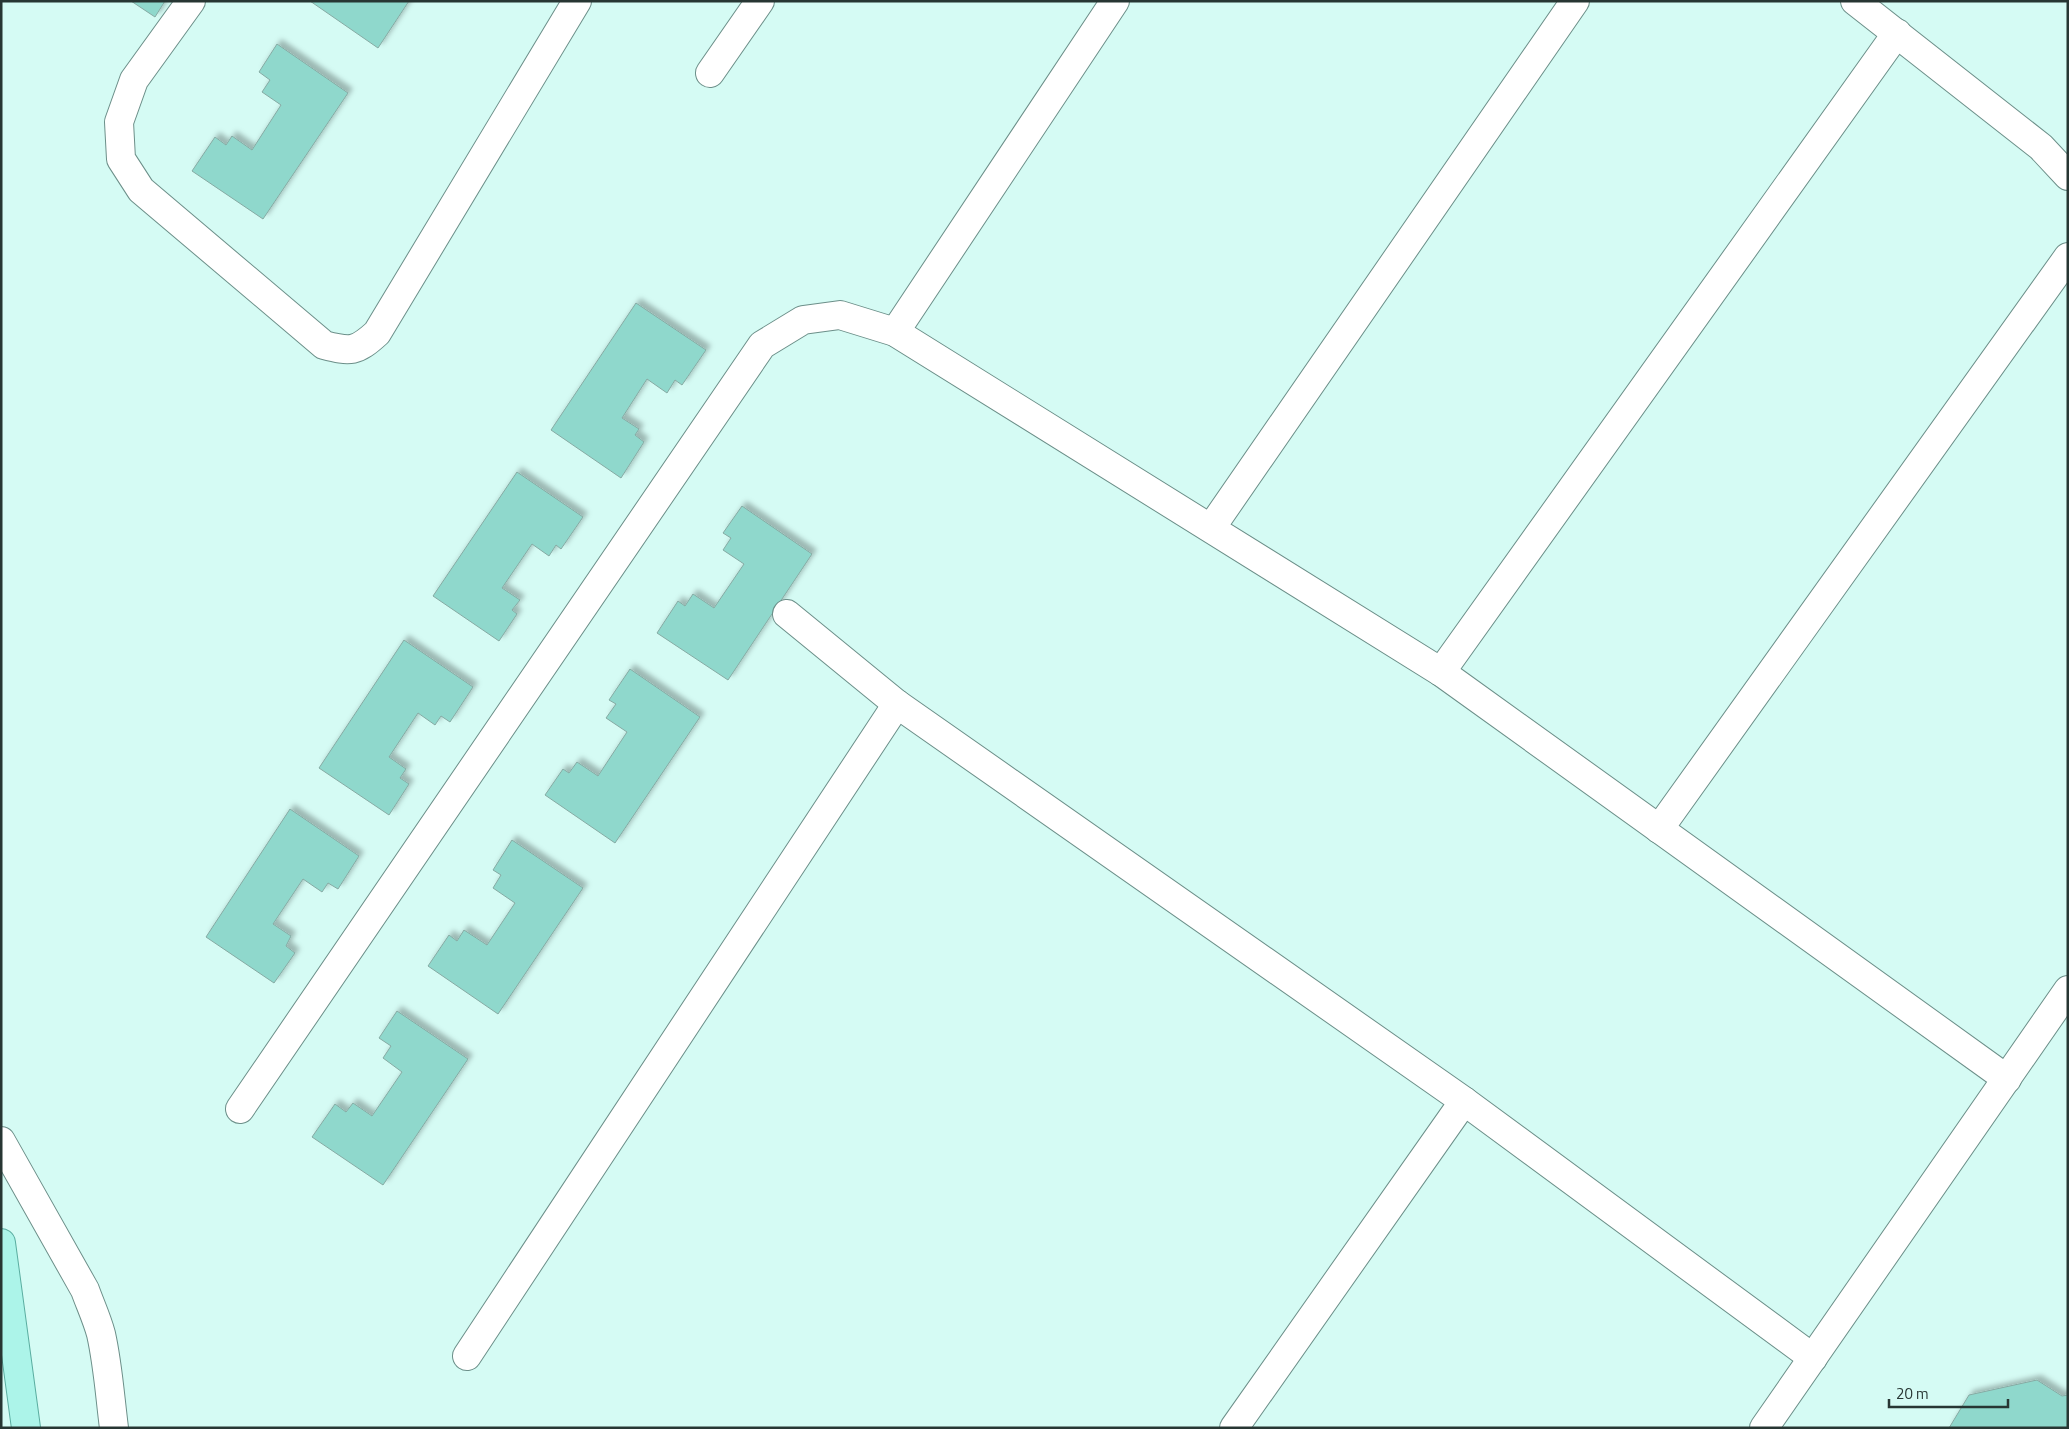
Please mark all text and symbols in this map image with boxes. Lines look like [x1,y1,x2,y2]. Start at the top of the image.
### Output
scale bar [1889,1376,2008,1408]
text: 20 m [1896,1382,1929,1405]

